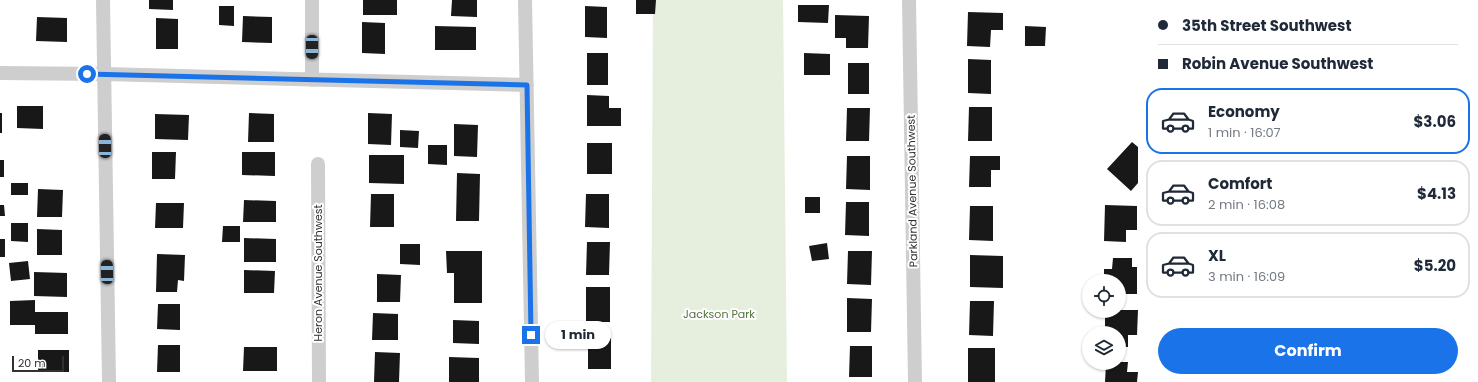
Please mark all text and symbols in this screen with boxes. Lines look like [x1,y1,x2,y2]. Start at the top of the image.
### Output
text: 35th Street Southwest [1182,15,1351,36]
car [306,35,318,59]
text: Robin Avenue Southwest [1182,53,1373,74]
route start [78,65,96,83]
text: Economy [1208,101,1280,122]
icon: car [1160,103,1196,139]
text: $3.06 [1413,111,1456,132]
street label: Parkland Avenue Southwest [903,115,921,267]
text: 1 min · 16:07 [1208,123,1281,142]
car [99,134,111,158]
text: Comfort [1208,173,1272,194]
icon: car [1160,175,1196,211]
text: $4.13 [1417,183,1456,204]
text: 2 min · 16:08 [1208,195,1285,214]
street label: Heron Avenue Southwest [310,205,326,341]
text: XL [1208,245,1226,266]
icon: car [1160,247,1196,283]
text: $5.20 [1414,255,1456,276]
car [101,260,113,284]
text: 3 min · 16:09 [1208,267,1285,286]
map controls [1082,274,1126,370]
button: locate [1082,274,1126,318]
park label: Jackson Park [683,306,755,322]
callout: 1 min [545,321,611,349]
text: 1 min [561,325,595,344]
route end [522,326,540,344]
button: layers [1082,326,1126,370]
button: Confirm [1158,328,1458,374]
scale bar [12,354,64,373]
text: 20 m [18,355,46,371]

